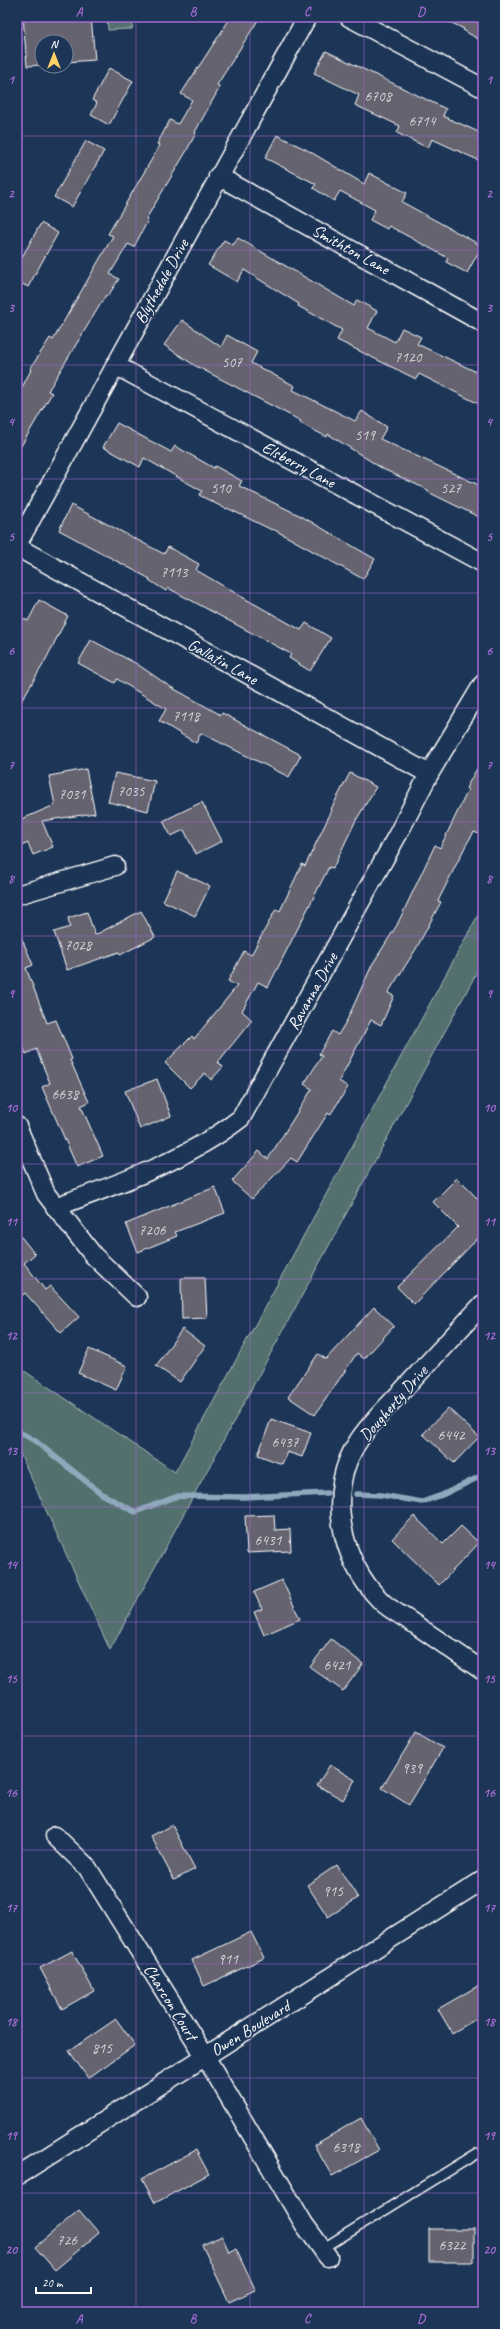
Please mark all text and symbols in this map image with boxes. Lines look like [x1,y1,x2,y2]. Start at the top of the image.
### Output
text: A [76,4,84,20]
text: B [190,4,198,20]
text: C [304,4,312,20]
text: D [417,4,426,20]
north arrow [34,34,74,74]
text: N [51,37,60,51]
text: 1 [8,72,16,88]
text: 1 [486,72,494,88]
house number: 6708 [364,87,393,106]
house number: 6714 [408,112,437,131]
text: 2 [8,186,15,202]
text: 2 [486,186,493,202]
street label: Smithton Lane [308,220,394,280]
street label: Blythedale Drive [130,234,194,327]
text: 3 [8,300,15,316]
text: 3 [486,300,493,316]
house number: 7120 [394,348,423,367]
house number: 507 [222,353,243,372]
text: 4 [8,414,16,430]
text: 4 [486,414,494,430]
house number: 519 [355,426,376,445]
street label: Elsberry Lane [259,436,340,493]
house number: 510 [211,479,232,498]
house number: 527 [441,479,462,498]
text: 5 [8,529,15,545]
text: 5 [486,529,493,545]
house number: 7113 [160,563,189,582]
street label: Gallatin Lane [184,634,263,690]
text: 6 [8,643,15,659]
text: 6 [486,643,493,659]
house number: 7118 [172,707,201,726]
text: 7 [8,757,15,773]
text: 7 [486,757,493,773]
house number: 7035 [117,782,146,801]
house number: 7031 [58,785,87,804]
text: 8 [8,871,16,887]
text: 8 [486,871,494,887]
house number: 7028 [64,936,93,955]
street label: Ravanna Drive [283,948,343,1034]
text: 9 [8,986,15,1002]
text: 9 [486,986,493,1002]
house number: 6638 [51,1085,80,1104]
text: 10 [5,1100,18,1116]
text: 10 [483,1100,496,1116]
text: 11 [5,1214,19,1230]
text: 11 [483,1214,497,1230]
house number: 7206 [138,1221,167,1240]
text: 12 [5,1328,18,1344]
text: 12 [483,1328,496,1344]
street label: Dougherty Drive [355,1360,433,1446]
house number: 6442 [437,1426,466,1445]
house number: 6437 [271,1433,300,1452]
text: 13 [5,1443,18,1459]
text: 13 [483,1443,496,1459]
house number: 6431 [254,1531,283,1550]
text: 14 [5,1557,19,1573]
text: 14 [483,1557,497,1573]
house number: 6421 [323,1656,352,1675]
text: 15 [5,1671,18,1687]
text: 15 [483,1671,496,1687]
house number: 939 [402,1759,423,1778]
text: 16 [5,1785,18,1801]
text: 16 [483,1785,496,1801]
house number: 915 [323,1882,344,1901]
text: 17 [5,1900,18,1916]
text: 17 [483,1900,496,1916]
house number: 911 [218,1950,239,1969]
street label: Charcon Court [139,1960,203,2046]
street label: Owen Boulevard [207,1995,296,2061]
text: 18 [5,2014,19,2030]
text: 18 [483,2014,497,2030]
house number: 815 [92,2039,113,2058]
text: 19 [5,2128,18,2144]
text: 19 [483,2128,496,2144]
house number: 6318 [332,2138,361,2157]
house number: 726 [57,2231,78,2250]
house number: 6322 [438,2236,467,2255]
text: 20 [5,2242,18,2258]
text: 20 [483,2242,496,2258]
scale bar [36,2269,91,2295]
text: 20 m [42,2275,64,2291]
text: A [76,2311,84,2327]
text: B [190,2311,198,2327]
text: C [304,2311,312,2327]
text: D [417,2311,426,2327]

